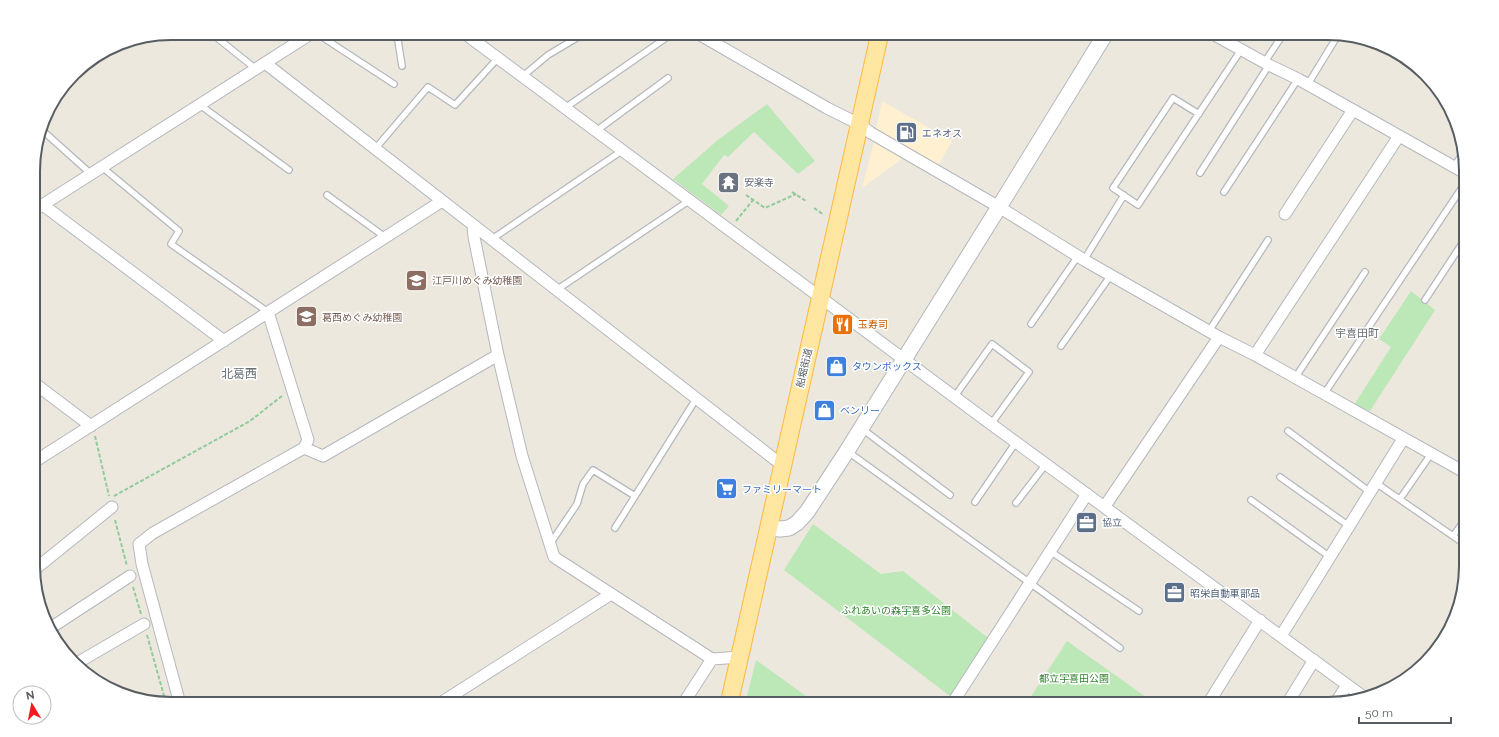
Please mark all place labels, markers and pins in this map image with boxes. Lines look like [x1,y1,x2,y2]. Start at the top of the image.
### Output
fuel station icon: エネオス [894,120,920,146]
place label: エネオス [922,128,962,139]
temple icon: 安楽寺 [716,169,742,195]
place label: 安楽寺 [744,177,774,188]
school or university icon: 江戸川めぐみ幼稚園 [404,267,430,293]
place label: 江戸川めぐみ幼稚園 [432,275,522,286]
school or university icon: 葛西めぐみ幼稚園 [293,304,319,330]
restaurant icon: 玉寿司 [830,311,856,337]
place label: 葛西めぐみ幼稚園 [322,312,402,323]
place label: 玉寿司 [858,319,888,330]
shop icon: タウンボックス [824,353,850,379]
place label: タウンボックス [852,361,922,372]
shop icon: ベンリー [811,397,837,423]
place label: ベンリー [840,405,880,416]
supermarket icon: ファミリーマート [713,476,739,502]
place label: ファミリーマート [742,484,822,495]
office icon: 協立 [1074,509,1100,535]
place label: 協立 [1102,517,1122,528]
office icon: 昭栄自動車部品 [1162,580,1188,606]
place label: 昭栄自動車部品 [1190,588,1260,599]

